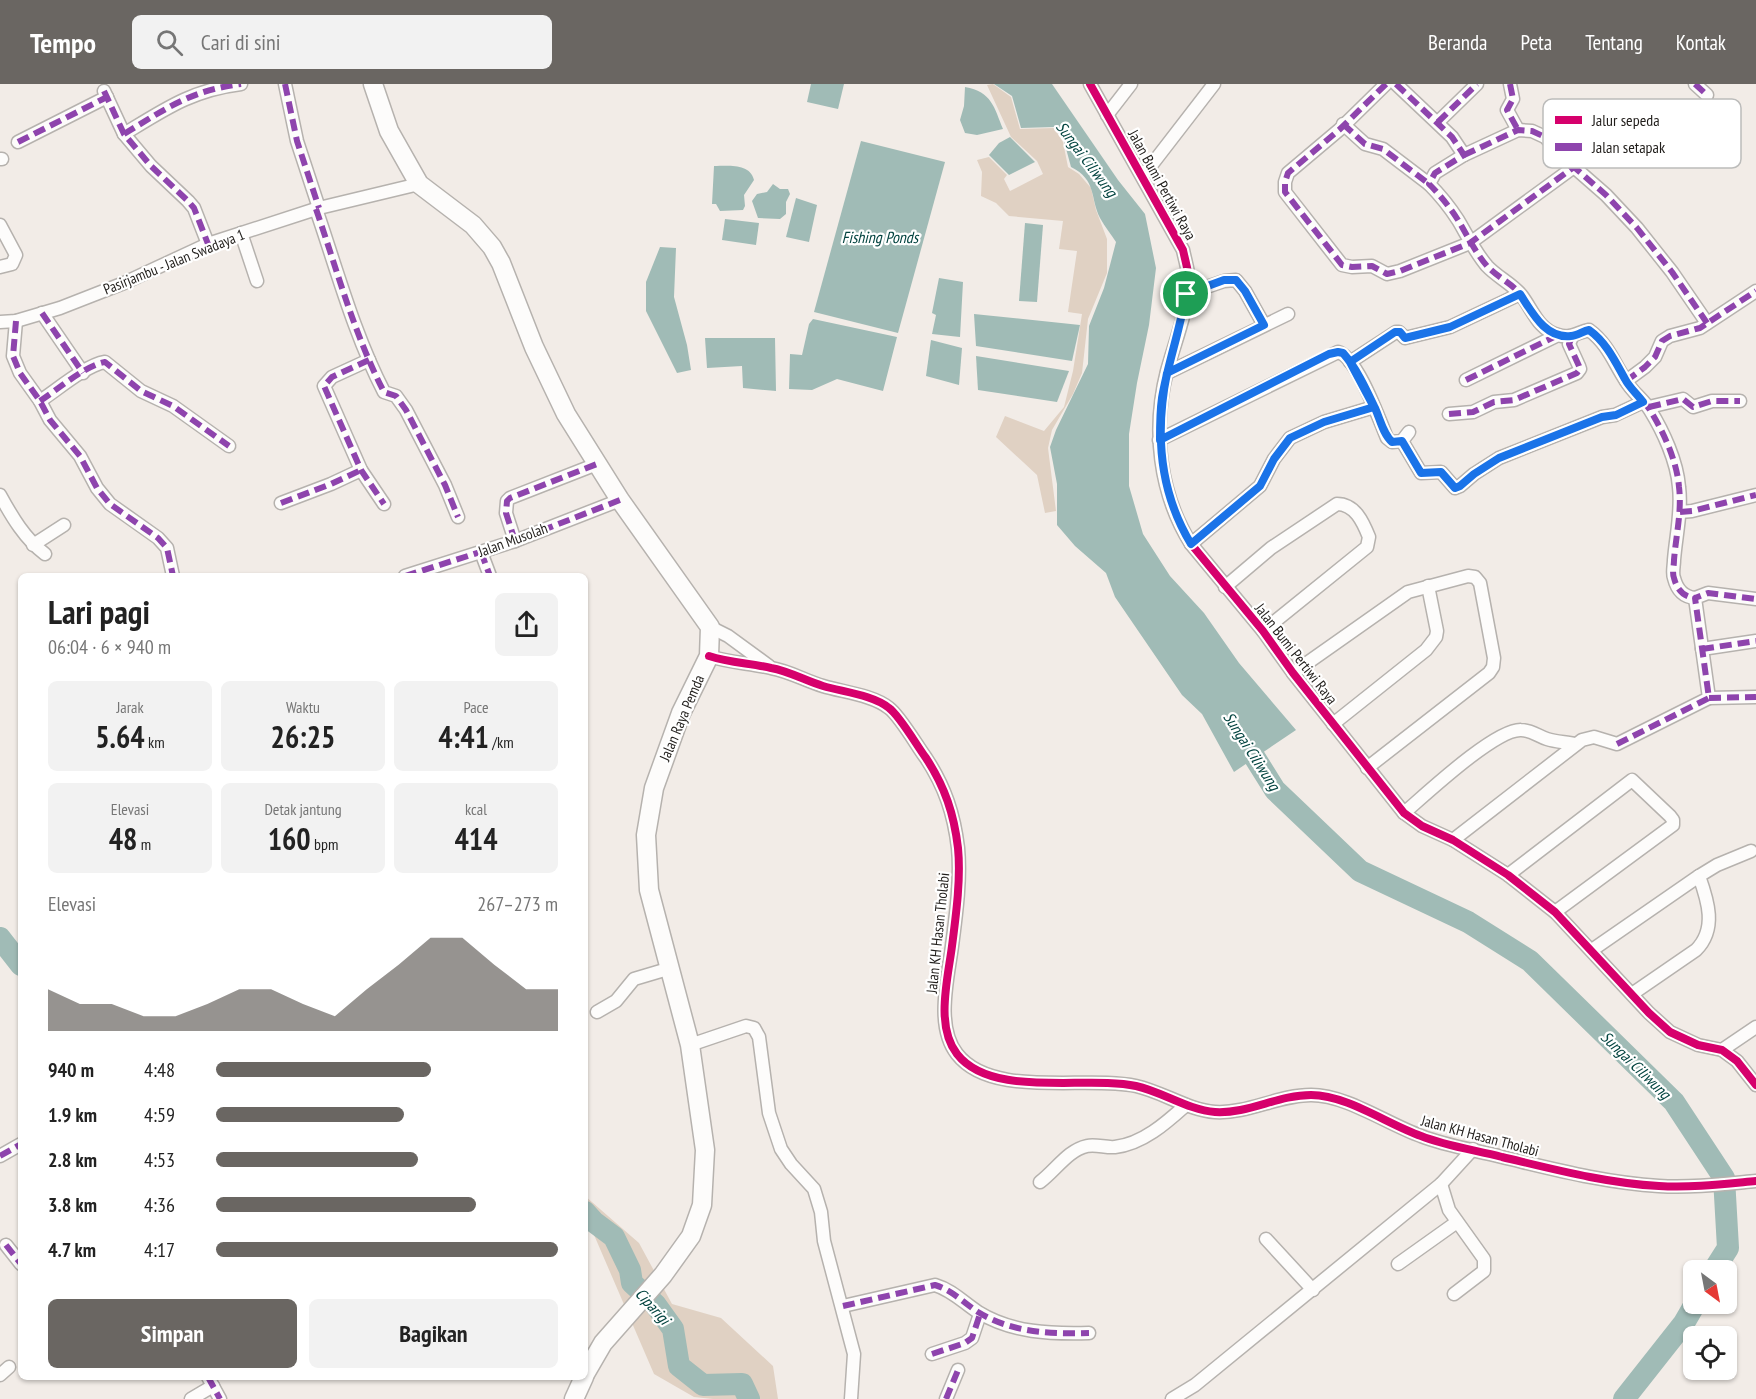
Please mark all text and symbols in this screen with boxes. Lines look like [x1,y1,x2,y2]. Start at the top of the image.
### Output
search box [132,15,552,69]
text: Tempo [30,24,96,61]
icon: search [153,26,186,59]
text: Cari di sini [201,28,281,56]
text: Beranda [1428,29,1488,56]
text: Peta [1521,29,1552,56]
text: Tentang [1585,29,1643,56]
text: Kontak [1676,29,1726,56]
legend [1543,99,1741,168]
text: Jalur sepeda [1591,110,1660,130]
water label: Sungai Ciliwung [1052,117,1123,202]
street label: Jalan Bumi Pertiwi Raya [1124,125,1201,243]
text: Jalan setapak [1591,137,1666,157]
street label: Pasirjambu - Jalan Swadaya 1 [100,225,247,299]
water label: Fishing Ponds [842,227,920,247]
pin [1160,268,1211,319]
icon: arrive [1169,277,1202,310]
street label: Jalan Musolah [475,518,550,561]
text: Lari pagi [48,590,150,633]
button: share [495,593,558,656]
street label: Jalan Bumi Pertiwi Raya [1250,599,1342,708]
text: 06:04 · 6 × 940 m [48,634,171,660]
street label: Jalan Raya Pemda [654,672,708,765]
text: Jarak [116,697,144,717]
text: Waktu [286,697,320,717]
text: Pace [463,697,489,717]
water label: Sungai Ciliwung [1219,708,1285,795]
text: 5.64 [95,717,145,756]
text: 26:25 [271,717,335,756]
text: 4:41 [438,717,489,756]
text: km [145,732,165,752]
text: /km [489,732,514,752]
text: Elevasi [111,799,149,819]
text: Detak jantung [264,799,342,819]
text: kcal [465,799,487,819]
text: 48 [109,819,137,858]
text: 160 [268,819,311,858]
text: 414 [454,819,498,858]
text: m [137,834,151,854]
text: bpm [311,834,338,854]
street label: Jalan KH Hasan Tholabi [922,872,953,995]
text: Elevasi [48,891,96,917]
text: 267–273 m [477,891,558,917]
water label: Sungai Ciliwung [1597,1027,1676,1104]
text: 940 m [48,1057,94,1083]
text: 4:48 [144,1057,175,1083]
text: 1.9 km [48,1102,97,1128]
text: 4:59 [144,1102,175,1128]
street label: Jalan KH Hasan Tholabi [1418,1110,1541,1160]
text: 2.8 km [48,1147,97,1173]
text: 4:53 [144,1147,175,1173]
text: 3.8 km [48,1192,97,1218]
text: 4:36 [144,1192,175,1218]
text: 4.7 km [48,1237,96,1263]
text: 4:17 [144,1237,175,1263]
north arrow [1683,1260,1737,1314]
map controls [1683,1260,1737,1380]
water label: Ciparigi [631,1284,676,1330]
button: Simpan [48,1299,297,1368]
button: Bagikan [309,1299,558,1368]
button: locate [1683,1326,1737,1380]

